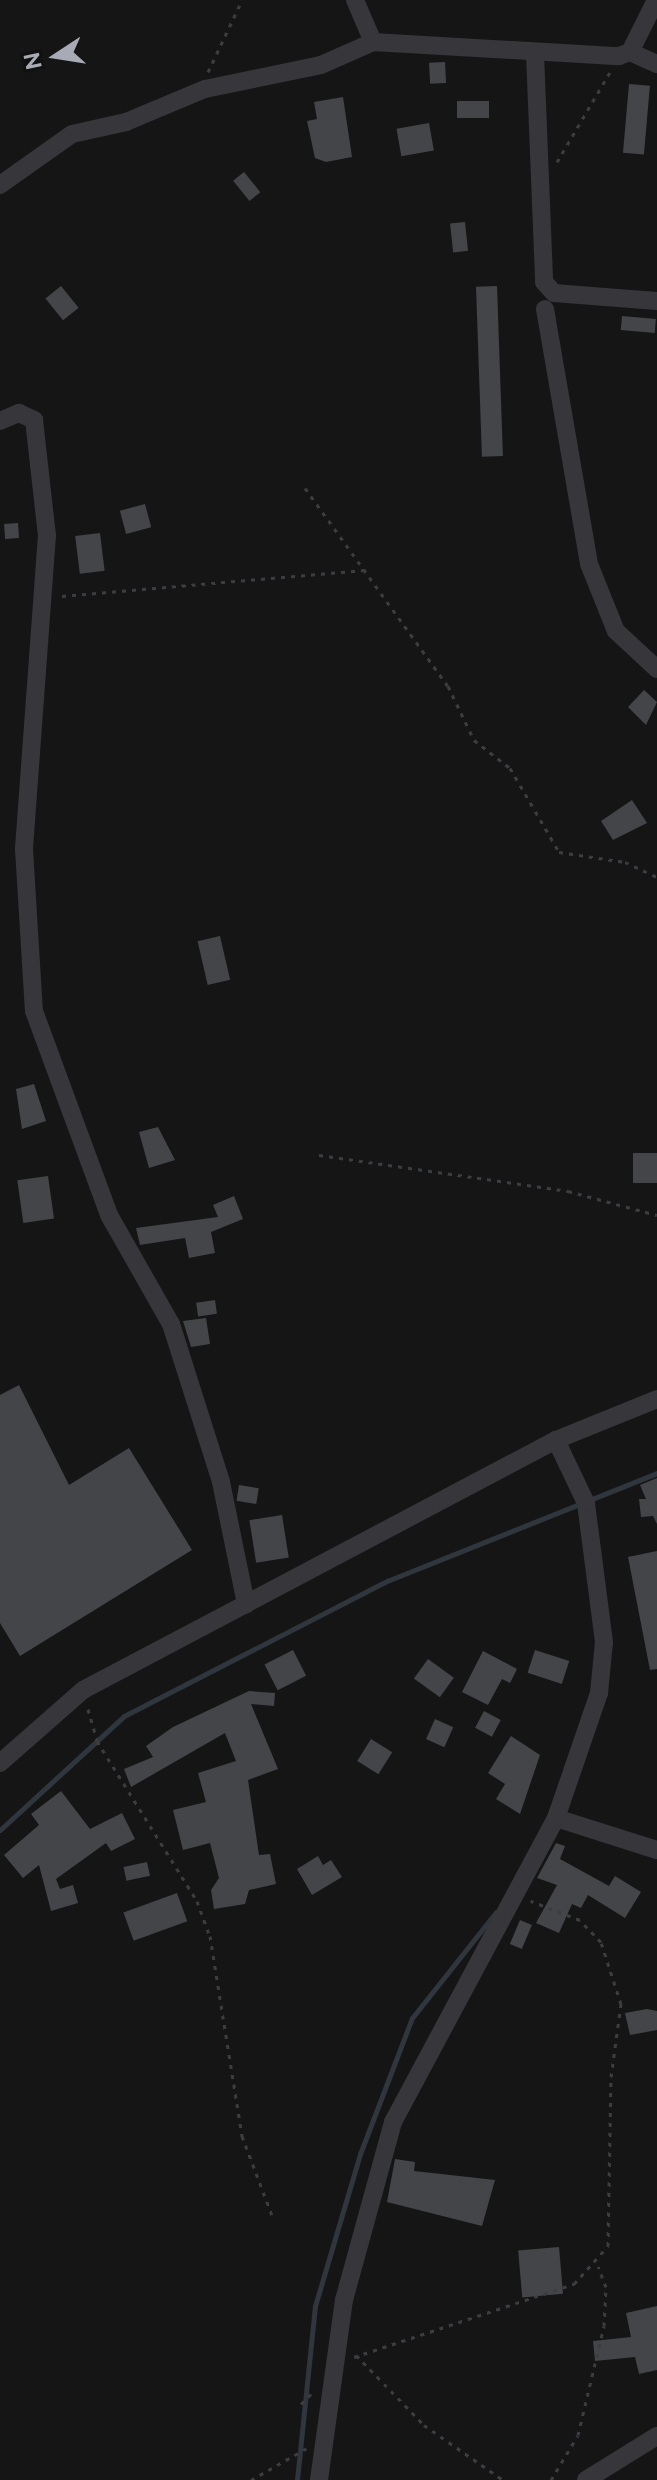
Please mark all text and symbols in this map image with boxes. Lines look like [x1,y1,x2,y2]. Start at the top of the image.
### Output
north arrow [16,16,96,96]
text: N [18,50,47,72]

